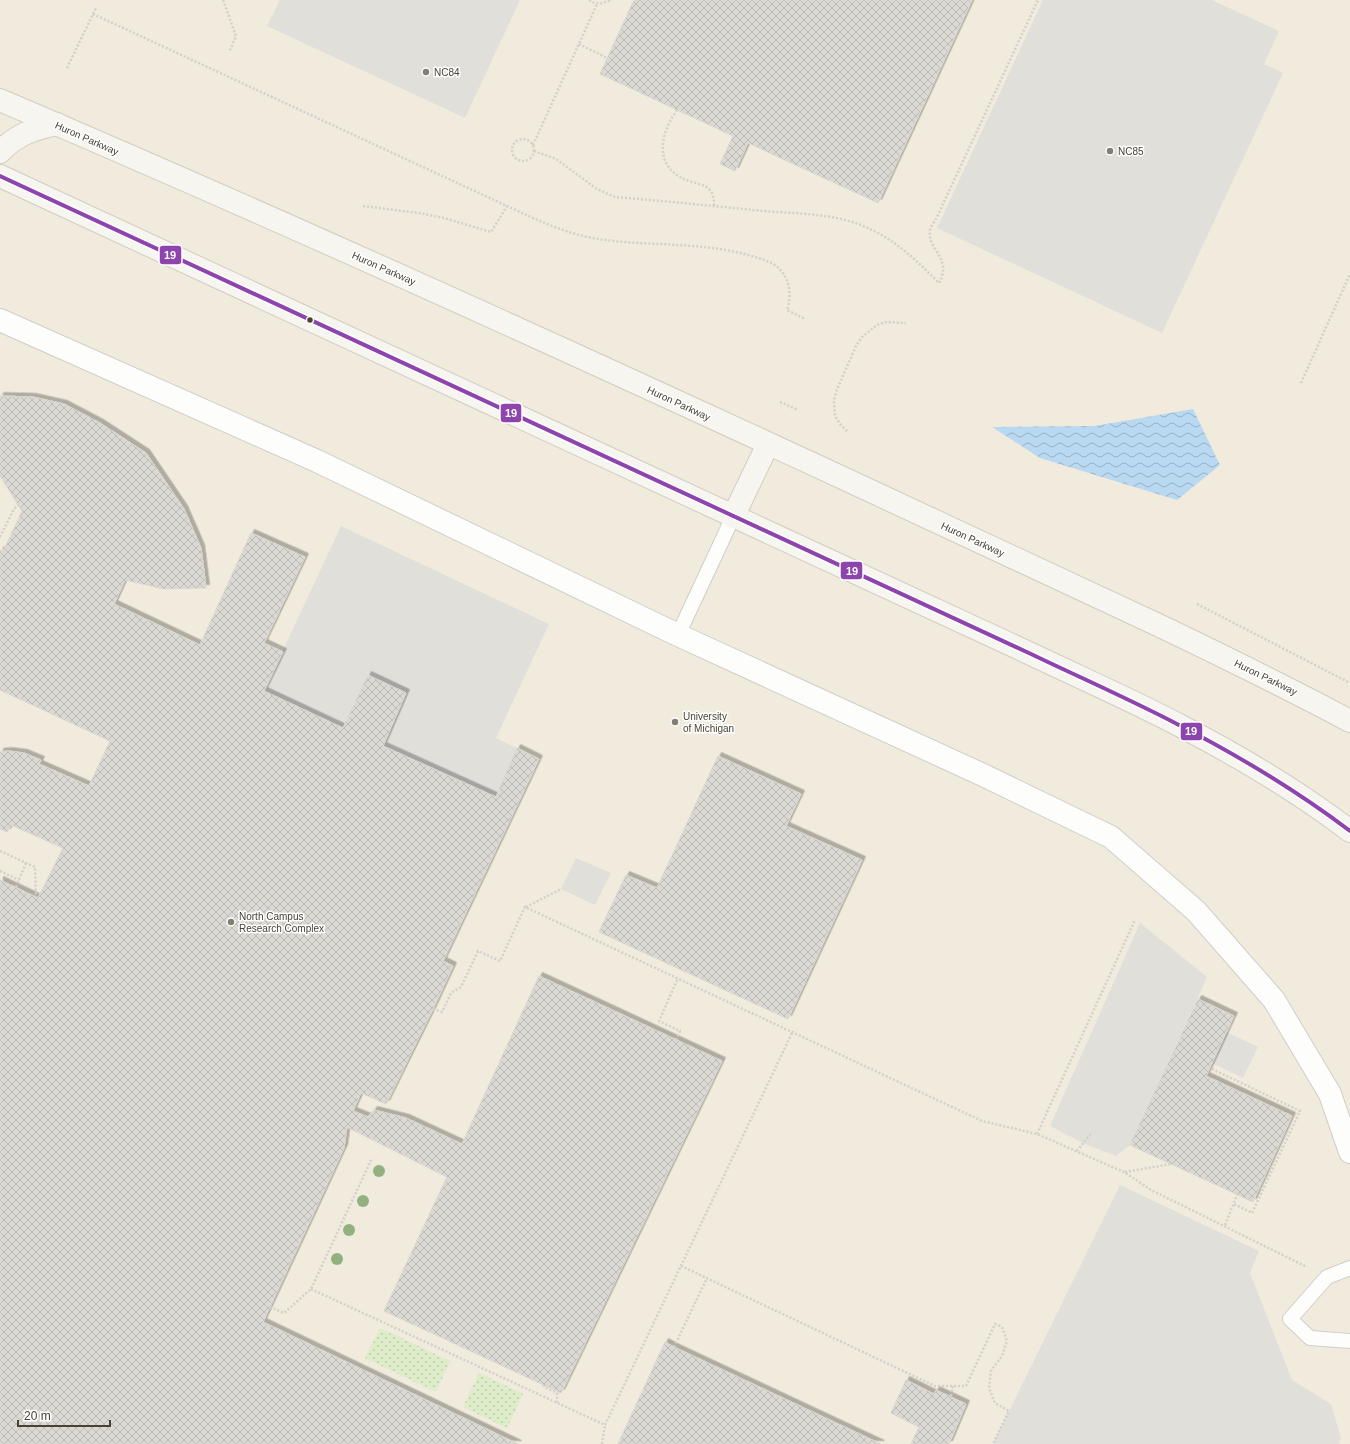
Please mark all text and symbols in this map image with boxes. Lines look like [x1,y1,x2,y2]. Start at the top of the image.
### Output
marker: NC84 [421,67,431,77]
place label: NC84 [434,67,460,78]
street label: Huron Parkway [53,120,120,157]
marker: NC85 [1105,146,1115,156]
place label: NC85 [1118,146,1144,157]
line badge: 19 [159,245,182,265]
text: 19 [164,249,176,261]
street label: Huron Parkway [350,250,417,287]
unlabelled marker [305,315,315,325]
street label: Huron Parkway [645,384,712,423]
line badge: 19 [500,403,522,423]
text: 19 [505,407,517,419]
street label: Huron Parkway [939,520,1006,559]
line badge: 19 [840,561,863,580]
text: 19 [846,565,858,577]
street label: Huron Parkway [1233,658,1299,697]
place label: University of Michigan [683,711,734,734]
marker: University of Michigan [670,717,680,727]
line badge: 19 [1180,722,1203,741]
text: 19 [1185,725,1197,737]
place label: North Campus Research Complex [239,911,324,934]
marker: North Campus Research Complex [226,917,236,927]
scale bar [18,1402,110,1428]
text: 20 m [24,1409,51,1423]

